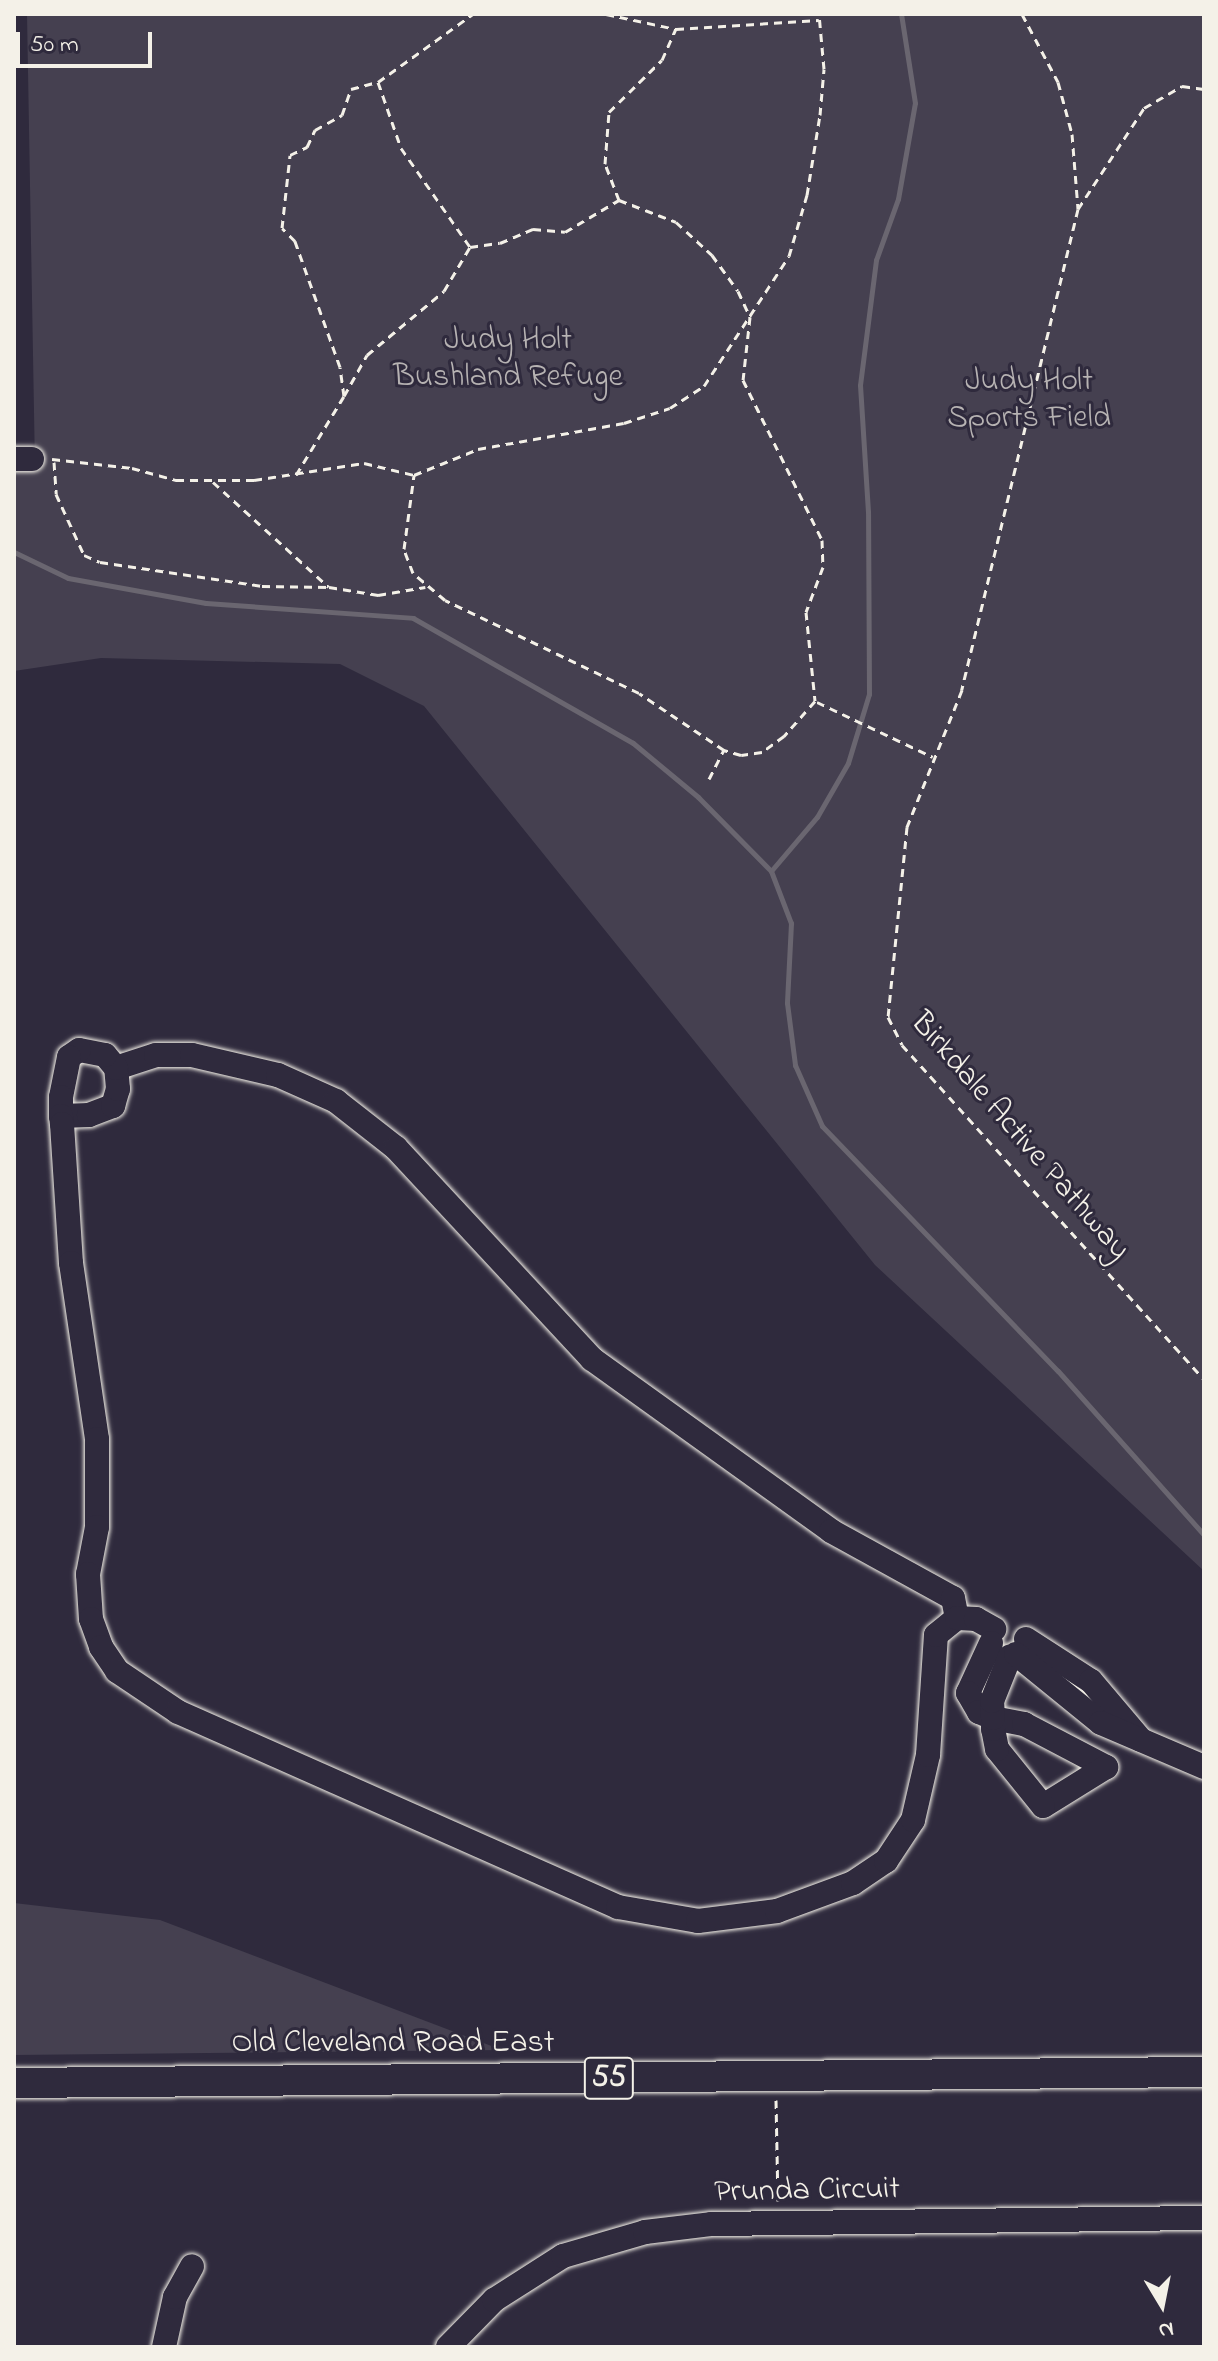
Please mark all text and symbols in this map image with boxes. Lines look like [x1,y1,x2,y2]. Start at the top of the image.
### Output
scale bar [20,16,156,66]
text: 50 m [30,28,79,63]
park label: Judy Holt Bushland Refuge [393,323,623,398]
park label: Judy Holt Sports Field [947,364,1111,439]
street label: Birkdale Active Pathway [901,1005,1137,1269]
street label: Old Cleveland Road East [231,2025,555,2063]
road number: 55 [583,2052,635,2104]
street label: Prunda Circuit [714,2171,900,2213]
north arrow [1122,2265,1202,2345]
text: N [1156,2312,1176,2346]

